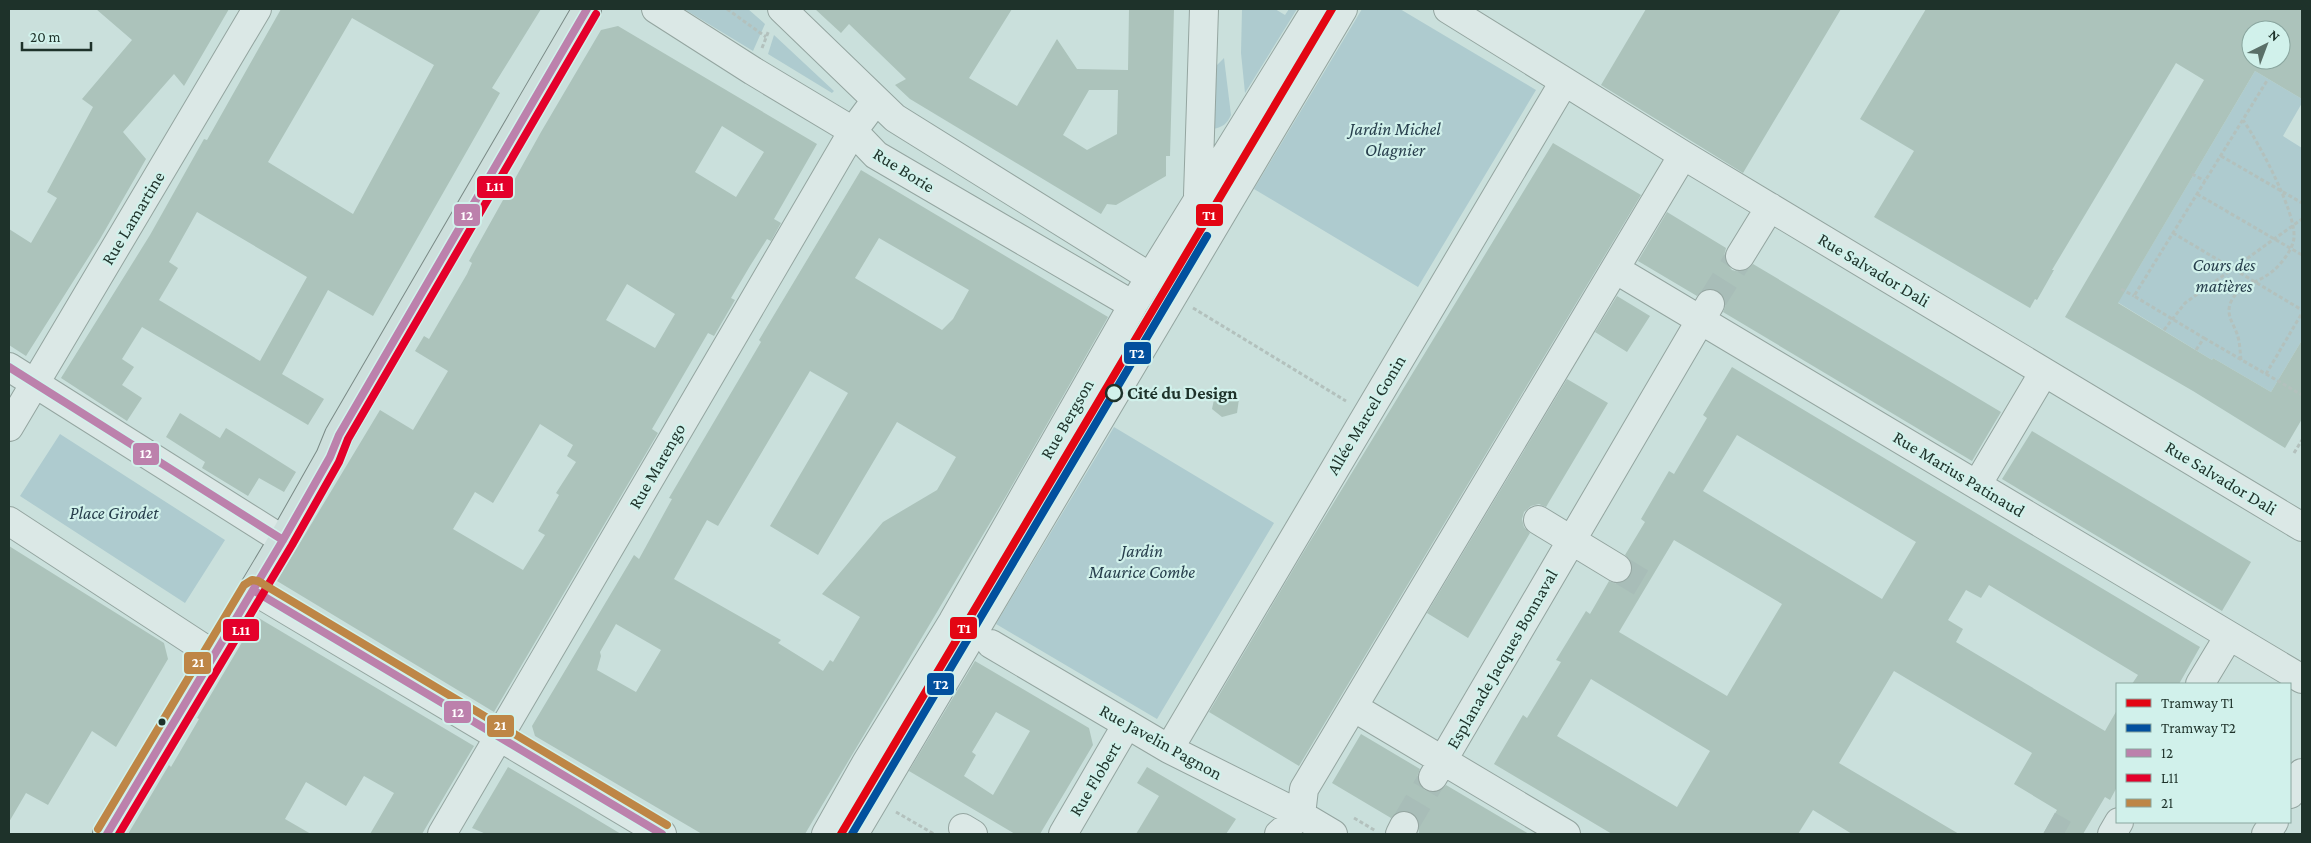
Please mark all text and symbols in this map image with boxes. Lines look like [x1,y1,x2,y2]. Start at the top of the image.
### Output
scale bar [22,20,91,52]
north arrow [2241,20,2291,70]
text: N [2266,26,2284,45]
text: 20 m [30,29,61,45]
park label: Jardin Michel Olagnier [1346,119,1441,160]
street label: Rue Borie [870,143,938,197]
street label: Rue Lamartine [97,168,169,268]
line badge: L11 [476,175,514,199]
text: L11 [486,178,504,194]
line badge: 12 [453,203,481,227]
line badge: T1 [1195,203,1224,227]
text: 12 [461,207,473,223]
text: T1 [1202,207,1216,223]
street label: Rue Salvador Dali [1815,229,1934,311]
park label: Cours des matières [2192,255,2256,296]
line badge: T2 [1123,341,1152,365]
text: T2 [1129,345,1145,361]
street label: Allée Marcel Gonin [1322,351,1410,478]
street label: Rue Bergson [1036,375,1098,462]
place label: Cité du Design [1127,383,1238,403]
marker: Cité du Design [1105,384,1123,402]
street label: Rue Marengo [625,420,689,512]
street label: Rue Marius Patinaud [1890,427,2029,521]
street label: Rue Salvador Dali [2162,437,2281,519]
line badge: 12 [132,442,160,466]
text: 12 [140,445,152,461]
park label: Place Girodet [70,503,159,523]
park label: Jardin Maurice Combe [1088,541,1195,582]
street label: Esplanade Jacques Bonnaval [1442,566,1562,752]
line badge: T1 [949,616,978,640]
line badge: L11 [222,618,260,642]
text: T1 [957,620,971,636]
text: L11 [232,622,250,638]
line badge: 21 [183,651,212,675]
text: 21 [192,654,204,670]
line badge: T2 [926,672,955,696]
text: T2 [933,676,949,692]
legend [2116,683,2291,823]
text: Tramway T1 [2161,695,2234,712]
line badge: 12 [443,700,472,724]
street label: Rue Javelin Pagnon [1096,700,1226,784]
text: 12 [452,704,464,720]
line badge: 21 [486,714,515,738]
unlabelled marker [157,717,167,727]
text: 21 [494,717,506,733]
text: Tramway T2 [2161,720,2236,737]
street label: Rue Flobert [1065,738,1125,820]
text: 12 [2161,745,2173,761]
text: L11 [2161,770,2178,786]
text: 21 [2161,795,2173,811]

